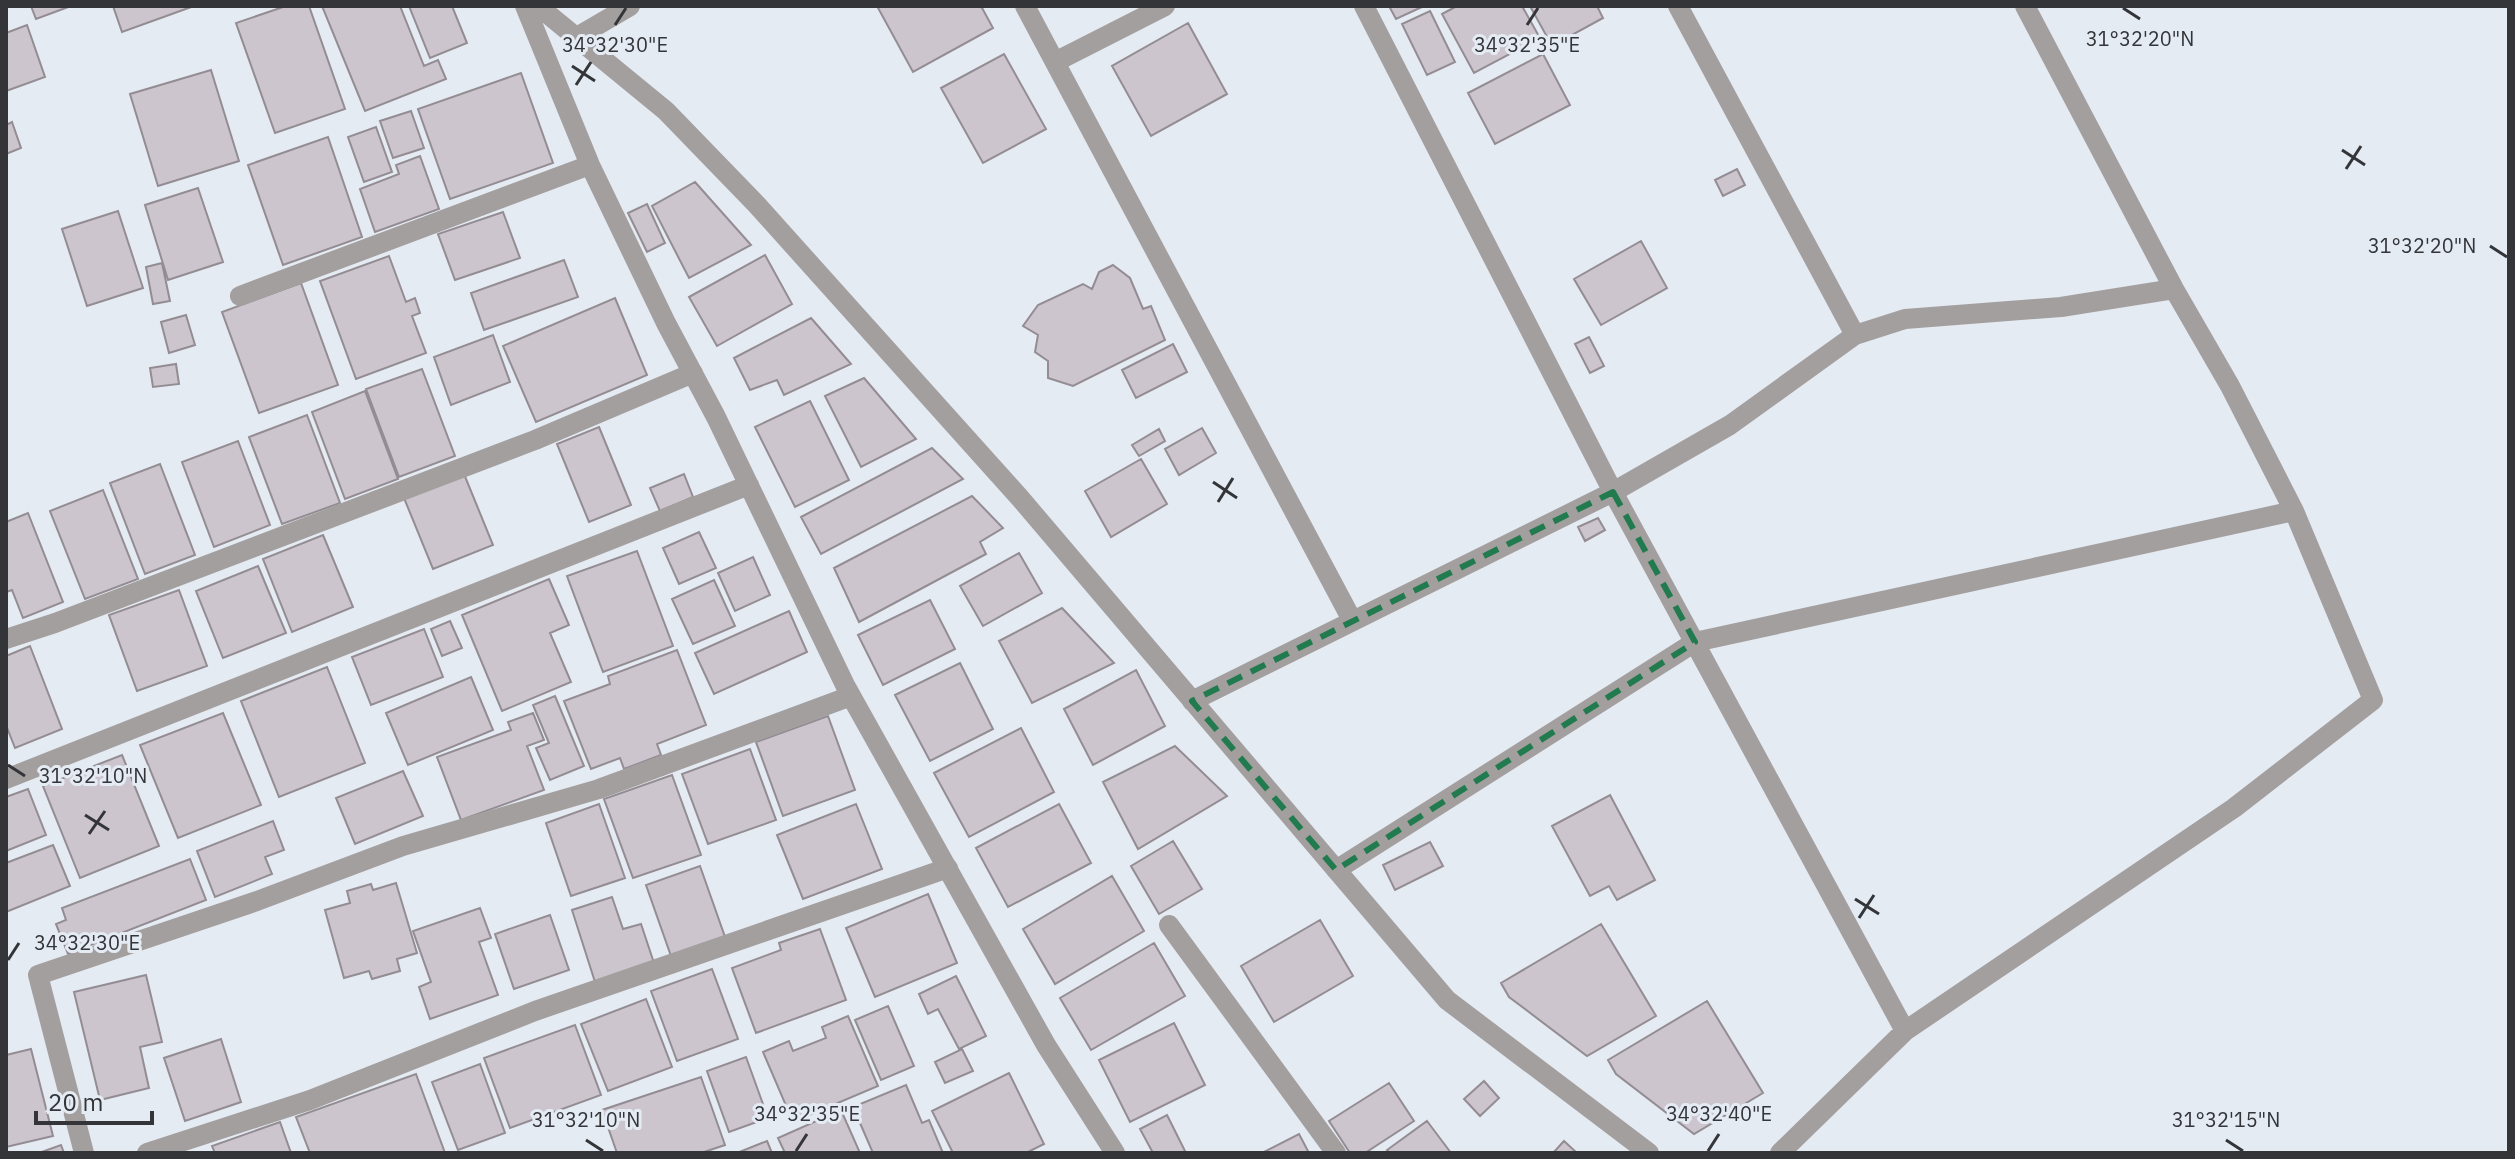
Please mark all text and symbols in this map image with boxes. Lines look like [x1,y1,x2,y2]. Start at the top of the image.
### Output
text: 31°32'20"N [2086,25,2194,52]
text: 34°32'30"E [562,31,668,58]
text: 34°32'35"E [1474,31,1580,58]
text: 31°32'20"N [2368,232,2476,259]
text: 31°32'10"N [39,762,147,789]
text: 34°32'30"E [34,929,140,956]
scale bar [36,1075,152,1125]
text: 20 m [48,1086,103,1118]
text: 34°32'35"E [754,1100,860,1127]
text: 34°32'40"E [1666,1100,1772,1127]
text: 31°32'10"N [532,1106,640,1133]
text: 31°32'15"N [2172,1106,2280,1133]

